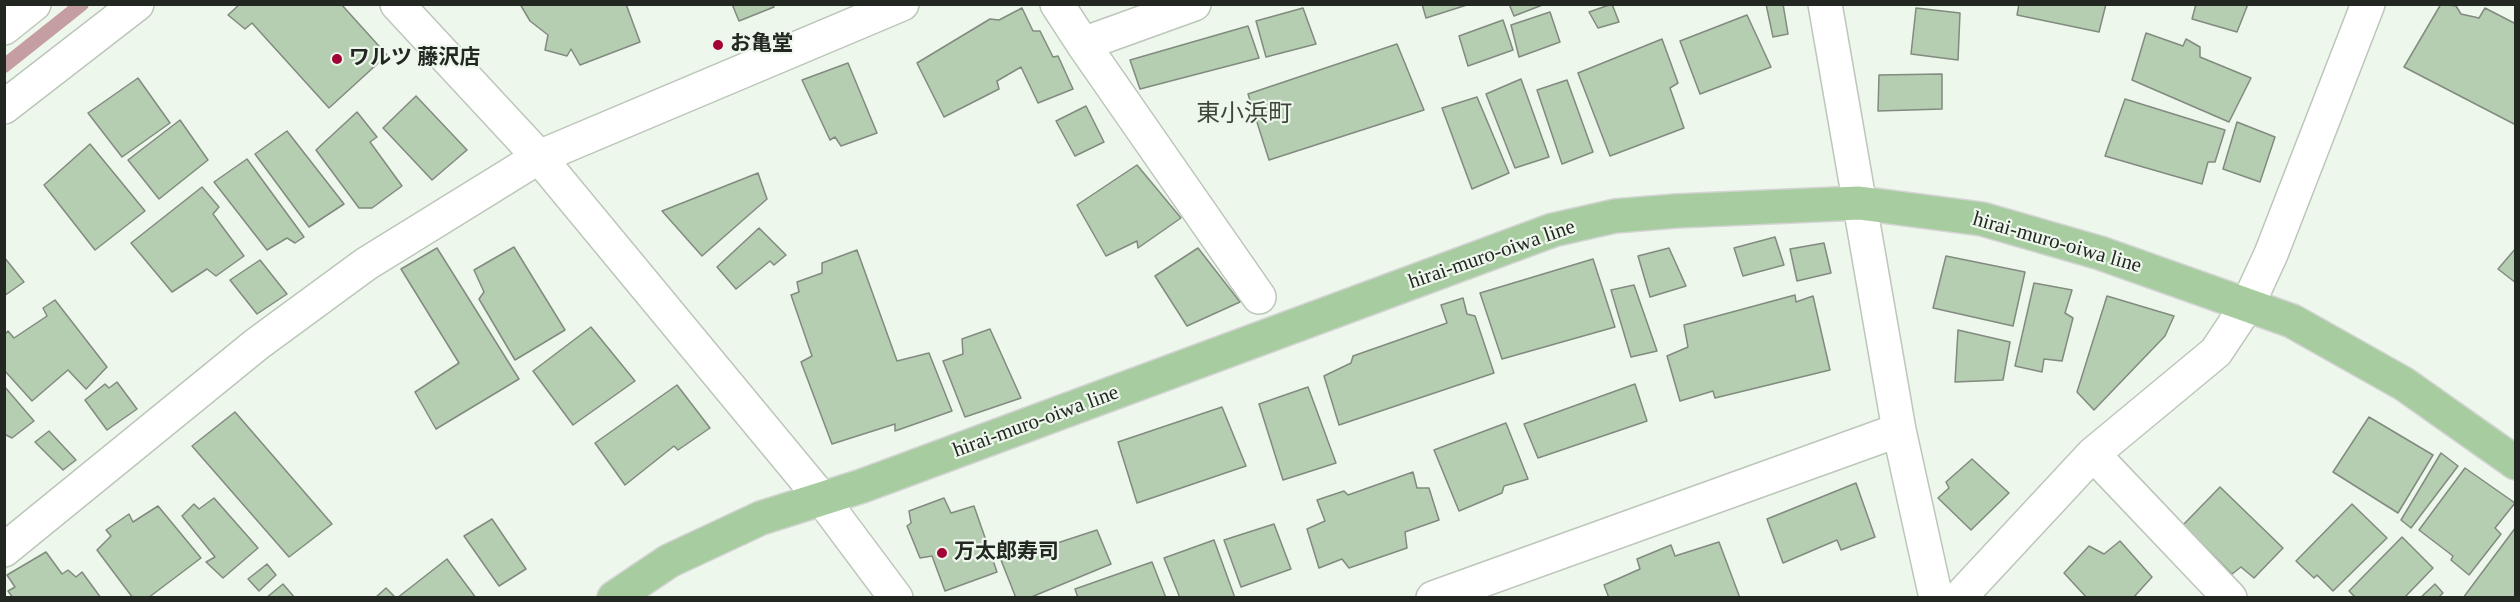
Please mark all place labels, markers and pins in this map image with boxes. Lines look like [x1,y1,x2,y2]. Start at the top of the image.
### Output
place label: お亀堂 [730,32,793,58]
marker: お亀堂 [711,38,725,52]
place label: ワルツ 藤沢店 [349,46,480,72]
marker: ワルツ 藤沢店 [330,52,344,66]
place label: 万太郎寿司 [954,540,1059,566]
marker: 万太郎寿司 [935,546,949,560]

